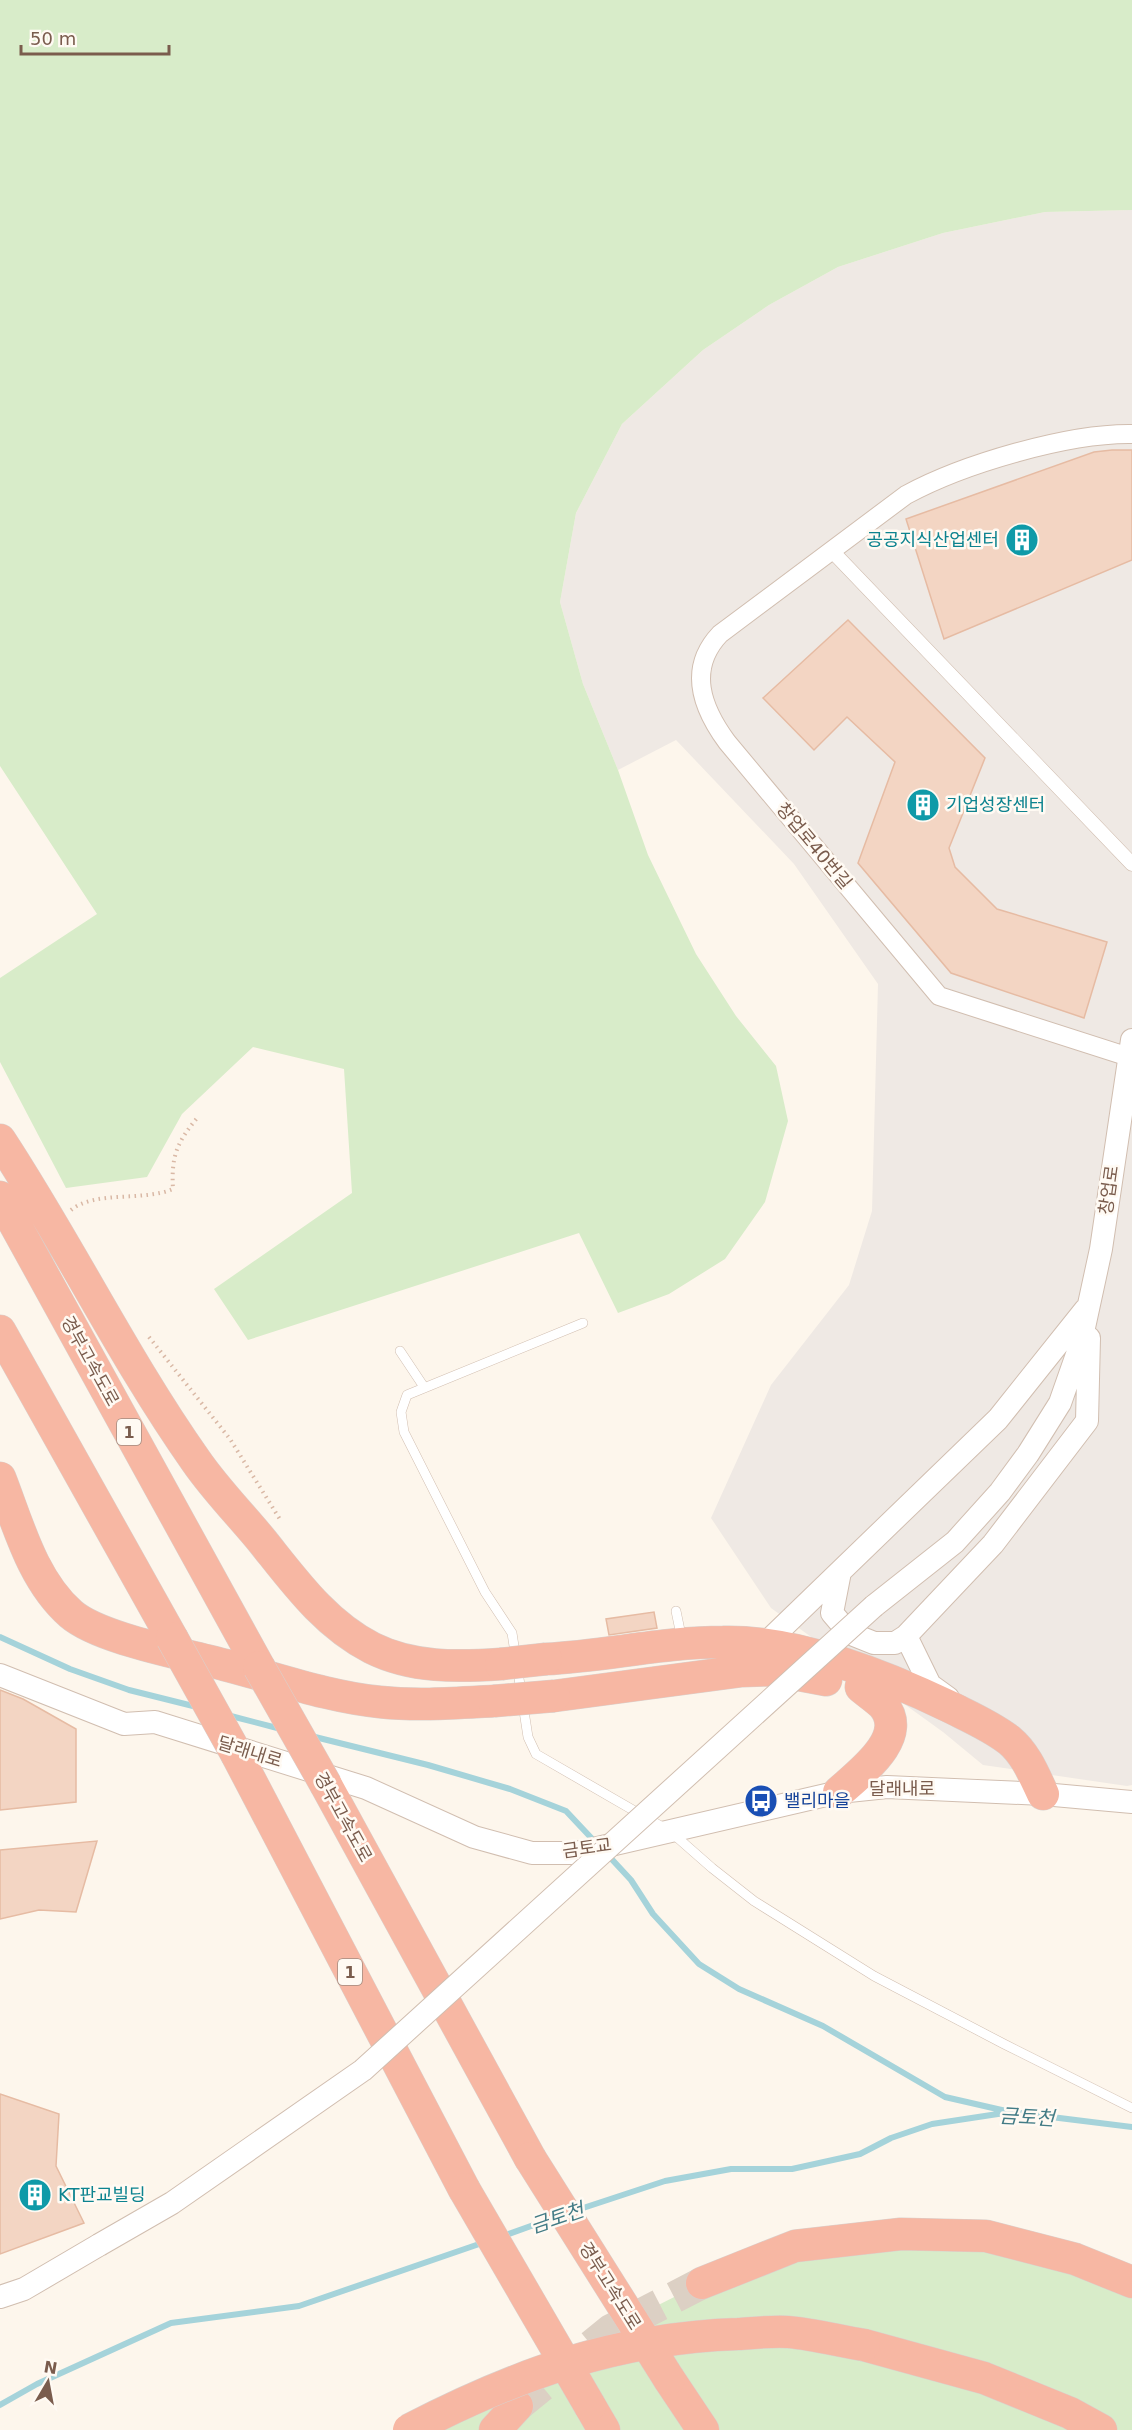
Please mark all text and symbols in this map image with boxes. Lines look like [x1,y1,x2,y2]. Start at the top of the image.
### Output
scale bar [21,18,170,56]
text: 50 m [30,28,76,49]
building icon: 공공지식산업센터 [1004,522,1040,558]
place label: 공공지식산업센터 [867,529,999,550]
building icon: 기업성장센터 [905,787,941,823]
place label: 기업성장센터 [946,794,1045,815]
street label: 창업로40번길 [772,798,856,893]
street label: 창업로 [1095,1164,1122,1216]
street label: 경부고속도로 [57,1312,124,1409]
road number: 1 [117,1419,141,1445]
street label: 달래내로 [215,1732,285,1771]
street label: 경부고속도로 [310,1768,377,1865]
street label: 달래내로 [869,1778,935,1799]
bus stop icon: 밸리마을 [743,1783,779,1819]
place label: 밸리마을 [784,1790,850,1811]
street label: 금토교 [561,1834,613,1861]
road number: 1 [338,1959,362,1985]
water label: 금토천 [999,2104,1058,2131]
building icon: KT판교빌딩 [17,2177,53,2213]
place label: KT판교빌딩 [58,2184,146,2205]
water label: 금토천 [527,2197,589,2238]
street label: 경부고속도로 [575,2238,646,2333]
north arrow [18,2352,78,2412]
text: N [42,2357,59,2378]

